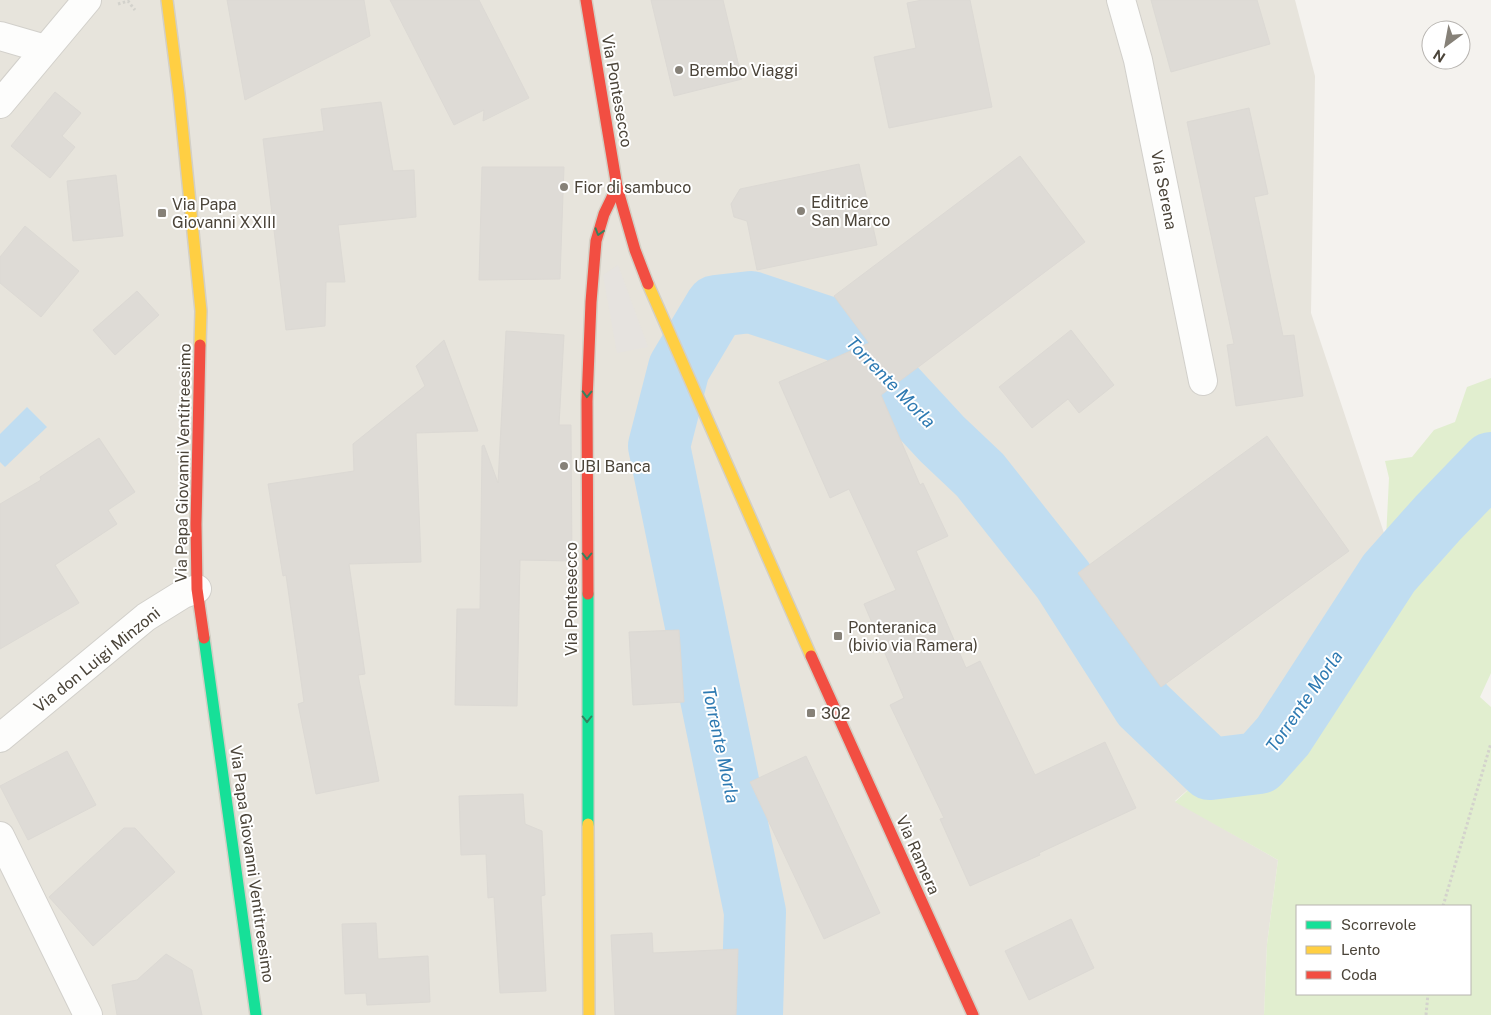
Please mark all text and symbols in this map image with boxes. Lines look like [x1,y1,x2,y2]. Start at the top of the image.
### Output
north arrow [1421,20,1471,70]
street label: Via Pontesecco [598,33,636,149]
text: N [1430,46,1448,66]
place label: Brembo Viaggi [689,61,798,80]
marker: Brembo Viaggi [673,64,685,76]
street label: Via Serena [1147,149,1181,231]
place label: Fior di sambuco [574,178,691,197]
marker: Fior di sambuco [558,181,570,193]
place label: Editrice San Marco [811,193,890,230]
place label: Via Papa Giovanni XXIII [172,195,276,232]
marker: Editrice San Marco [795,205,807,217]
marker: Via Papa Giovanni XXIII [156,207,168,219]
one-way arrow [594,227,604,235]
water label: Torrente Morla [842,332,940,432]
street label: Via Papa Giovanni Ventitreesimo [171,343,195,583]
one-way arrow [582,390,592,398]
place label: UBI Banca [574,457,651,476]
marker: UBI Banca [558,460,570,472]
street label: Via Pontesecco [562,542,581,656]
one-way arrow [582,552,592,560]
street label: Via don Luigi Minzoni [30,603,164,717]
place label: Ponteranica (bivio via Ramera) [848,618,978,655]
marker: Ponteranica (bivio via Ramera) [832,630,844,642]
water label: Torrente Morla [1261,646,1347,756]
water label: Torrente Morla [698,685,744,805]
place label: 302 [821,704,850,723]
marker: 302 [805,707,817,719]
one-way arrow [582,715,592,723]
street label: Via Papa Giovanni Ventitreesimo [226,744,278,984]
street label: Via Ramera [892,812,944,898]
legend [1296,905,1471,995]
text: Scorrevole [1341,916,1416,933]
text: Lento [1341,941,1380,958]
text: Coda [1341,966,1377,983]

